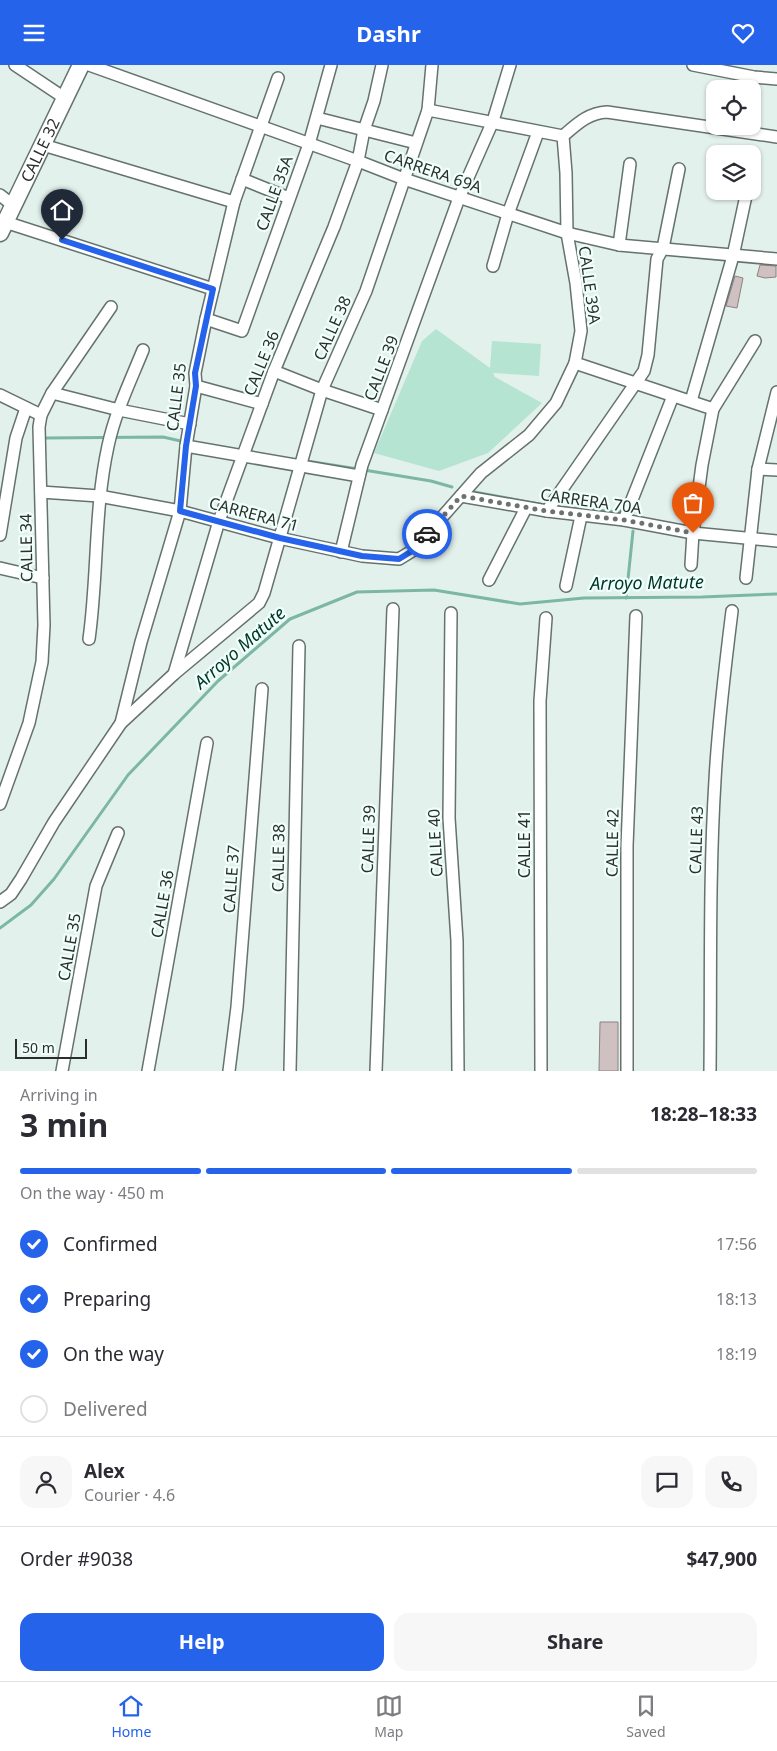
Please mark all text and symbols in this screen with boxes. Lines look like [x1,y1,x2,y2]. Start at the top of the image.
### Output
text: Dashr [356,18,421,48]
icon: menu [20,19,48,47]
icon: heart [729,19,757,47]
map controls [706,80,761,200]
button: locate [706,80,761,135]
street label: CALLE 32 [15,114,65,186]
street label: CARRERA 69A [381,144,486,198]
button: layers [706,145,761,200]
street label: CALLE 35A [250,152,298,234]
pin [41,189,83,240]
icon: home [48,196,76,224]
street label: CALLE 39A [574,245,606,326]
street label: CALLE 38 [308,292,356,364]
street label: CALLE 36 [238,327,284,399]
street label: CALLE 39 [358,332,404,404]
street label: CALLE 35 [161,362,191,432]
pin [672,482,714,533]
street label: CARRERA 70A [539,483,644,519]
icon: bag [679,489,707,517]
street label: CARRERA 71 [207,491,301,537]
courier [402,509,452,559]
street label: CALLE 34 [14,514,38,582]
icon: car [413,520,441,548]
water label: Arroyo Matute [588,569,704,595]
water label: Arroyo Matute [187,601,290,695]
street label: CALLE 39 [356,804,380,874]
street label: CALLE 43 [684,805,708,875]
street label: CALLE 40 [422,808,448,878]
street label: CALLE 42 [600,809,624,877]
street label: CALLE 41 [513,810,535,878]
street label: CALLE 38 [266,824,290,892]
street label: CALLE 37 [218,844,244,914]
street label: CALLE 36 [145,868,179,940]
street label: CALLE 35 [52,911,86,983]
scale bar [15,1036,88,1059]
text: 50 m [22,1038,55,1057]
text: Arriving in [20,1084,98,1106]
text: 18:28–18:33 [650,1101,757,1127]
text: 3 min [20,1103,108,1146]
text: On the way · 450 m [20,1182,164,1204]
icon: check [20,1230,48,1258]
text: Confirmed [63,1231,158,1257]
text: 17:56 [716,1233,757,1255]
icon: check [20,1285,48,1313]
text: Preparing [63,1286,151,1312]
text: 18:13 [716,1288,757,1310]
icon: check [20,1340,48,1368]
text: On the way [63,1341,164,1367]
text: 18:19 [716,1343,757,1365]
text: Delivered [63,1396,148,1422]
button: person [20,1456,72,1508]
button: chat [641,1456,693,1508]
button: phone [705,1456,757,1508]
text: Alex [84,1458,125,1484]
text: Courier · 4.6 [84,1484,175,1506]
text: Order #9038 [20,1546,133,1572]
text: $47,900 [686,1546,757,1572]
button: Help [20,1613,384,1671]
button: Share [394,1613,757,1671]
tab: Home [111,1692,151,1741]
tab: Map [374,1692,403,1741]
tab: Saved [626,1692,666,1741]

